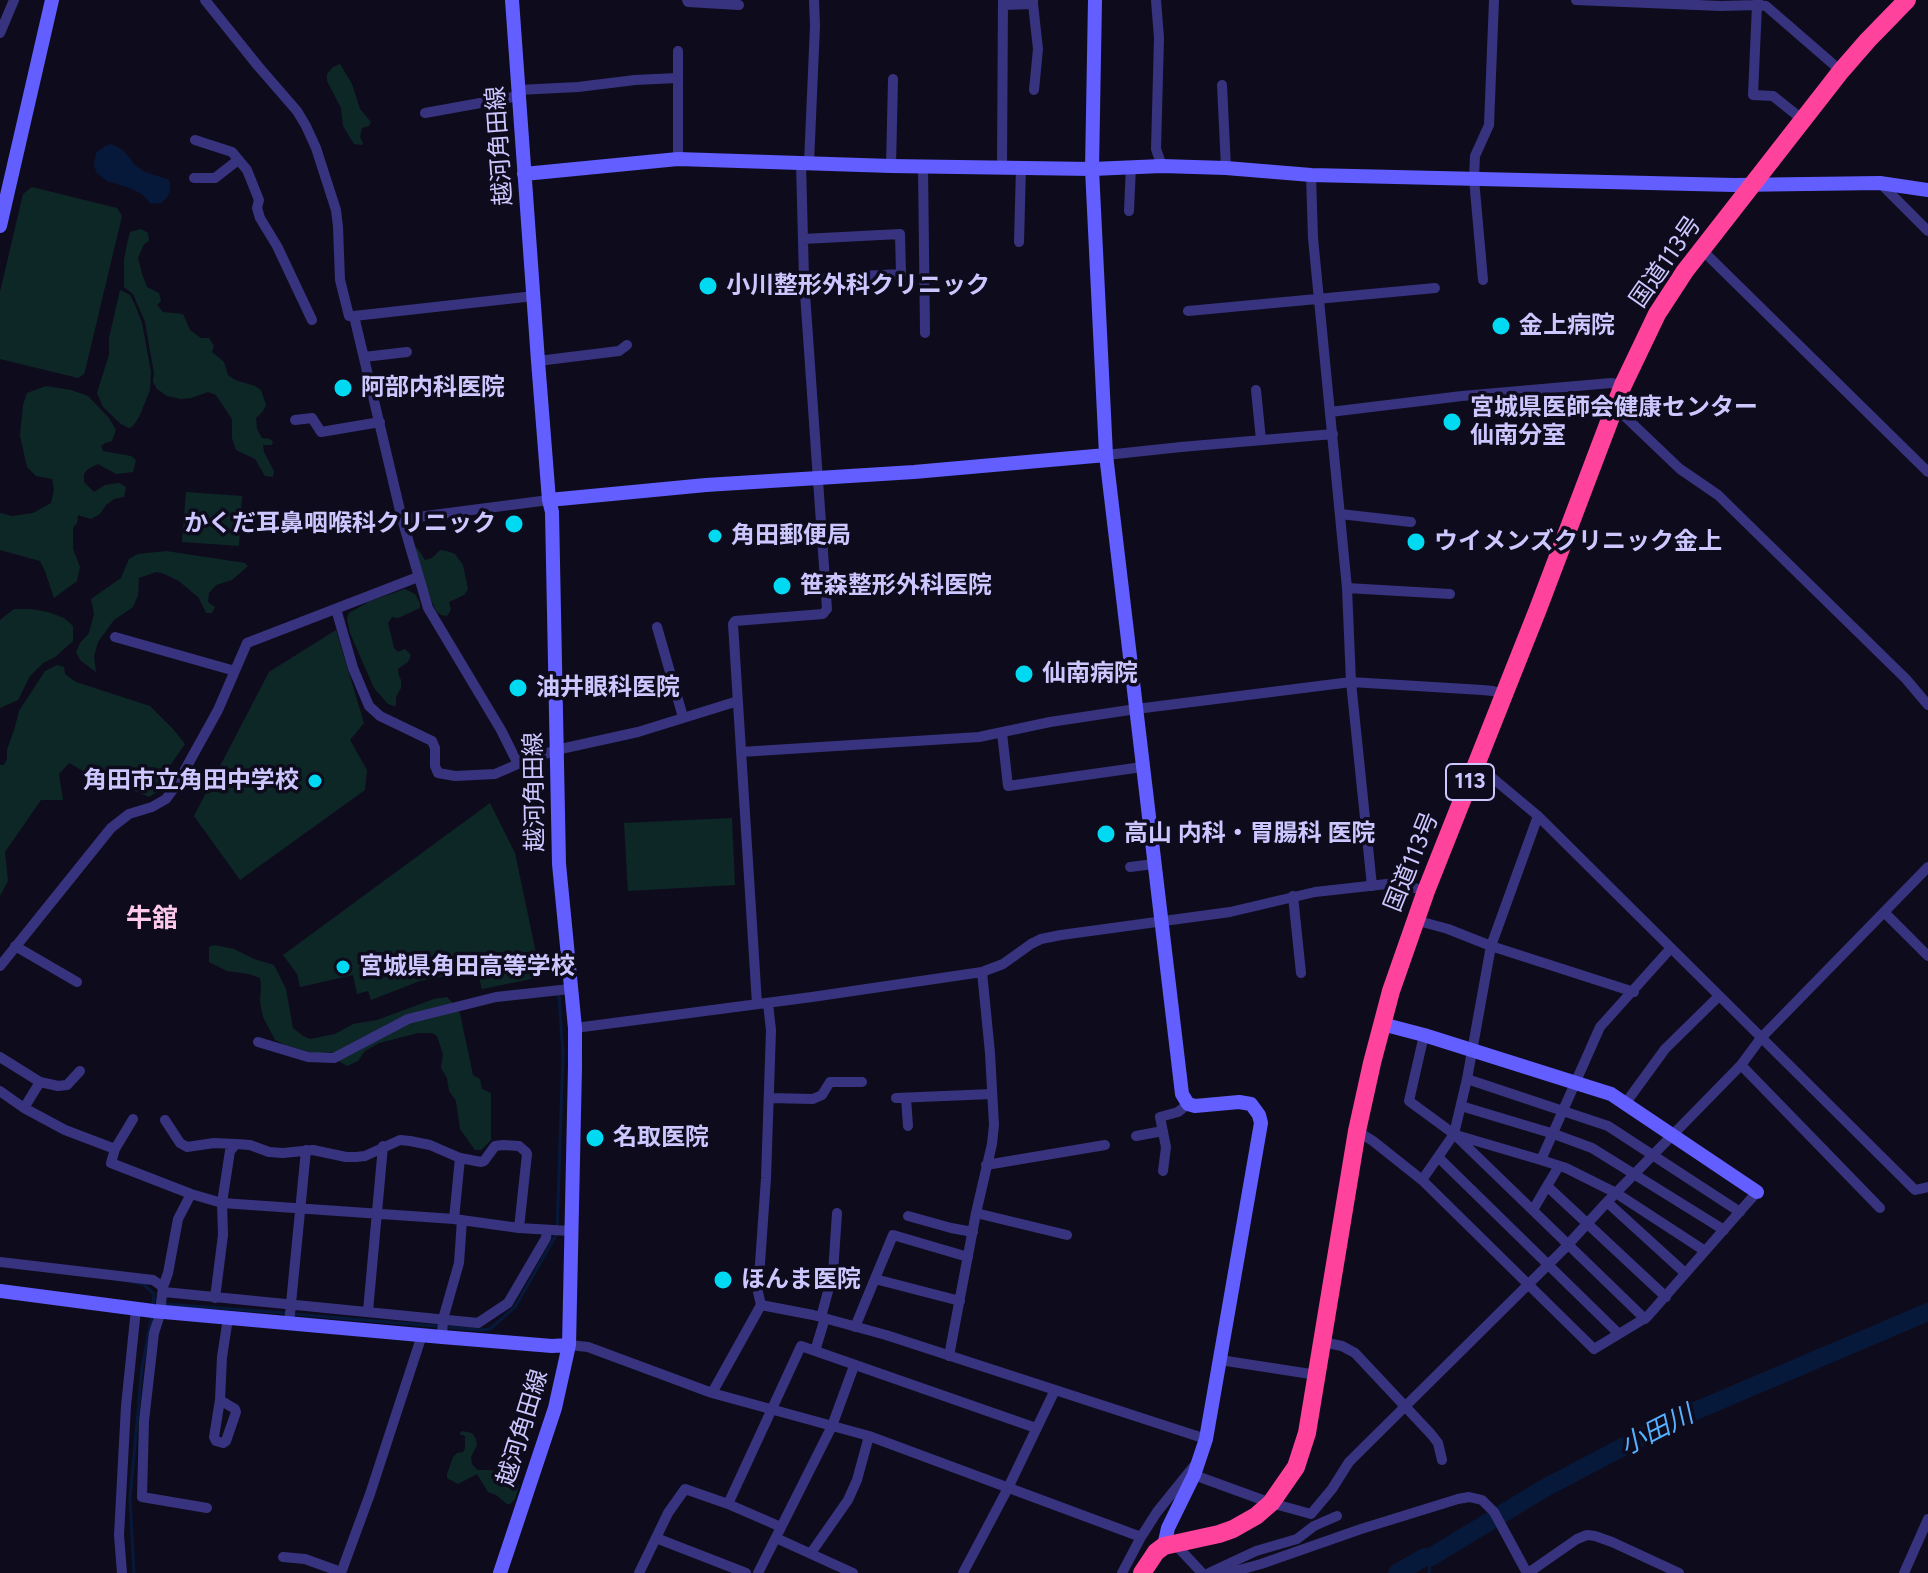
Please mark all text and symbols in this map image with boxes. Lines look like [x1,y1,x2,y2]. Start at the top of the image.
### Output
street label: 越河角田線 [481,85,519,207]
street label: 国道113号 [1624,211,1708,313]
place label: 小川整形外科クリニック [726,272,990,300]
marker: 小川整形外科クリニック [697,275,719,297]
place label: 金上病院 [1519,312,1615,340]
marker: 金上病院 [1490,315,1512,337]
place label: 阿部内科医院 [361,374,505,402]
marker: 阿部内科医院 [332,377,354,399]
place label: 宮城県医師会健康センター 仙南分室 [1470,394,1758,450]
marker: 宮城県医師会健康センター 仙南分室 [1441,411,1463,433]
place label: かくだ耳鼻咽喉科クリニック [184,510,496,538]
marker: かくだ耳鼻咽喉科クリニック [503,513,525,535]
place label: 角田郵便局 [731,522,851,550]
marker: 角田郵便局 [706,527,724,545]
place label: ウイメンズクリニック金上 [1434,528,1722,556]
marker: ウイメンズクリニック金上 [1405,531,1427,553]
place label: 笹森整形外科医院 [800,572,992,600]
marker: 笹森整形外科医院 [771,575,793,597]
place label: 仙南病院 [1042,660,1138,688]
marker: 仙南病院 [1013,663,1035,685]
place label: 油井眼科医院 [536,674,680,702]
marker: 油井眼科医院 [507,677,529,699]
street label: 越河角田線 [520,732,550,852]
road number: 113 [1446,764,1494,800]
place label: 角田市立角田中学校 [83,767,299,795]
marker: 角田市立角田中学校 [306,772,324,790]
street label: 国道113号 [1379,808,1445,916]
place label: 高山 内科・胃腸科 医院 [1124,820,1375,848]
marker: 高山 内科・胃腸科 医院 [1095,823,1117,845]
district label: 牛舘 [126,903,178,935]
place label: 宮城県角田高等学校 [359,953,575,981]
marker: 宮城県角田高等学校 [334,958,352,976]
place label: 名取医院 [613,1124,709,1152]
marker: 名取医院 [584,1127,606,1149]
place label: ほんま医院 [741,1266,861,1294]
marker: ほんま医院 [712,1269,734,1291]
street label: 越河角田線 [492,1366,554,1490]
water label: 小田川 [1615,1399,1699,1463]

